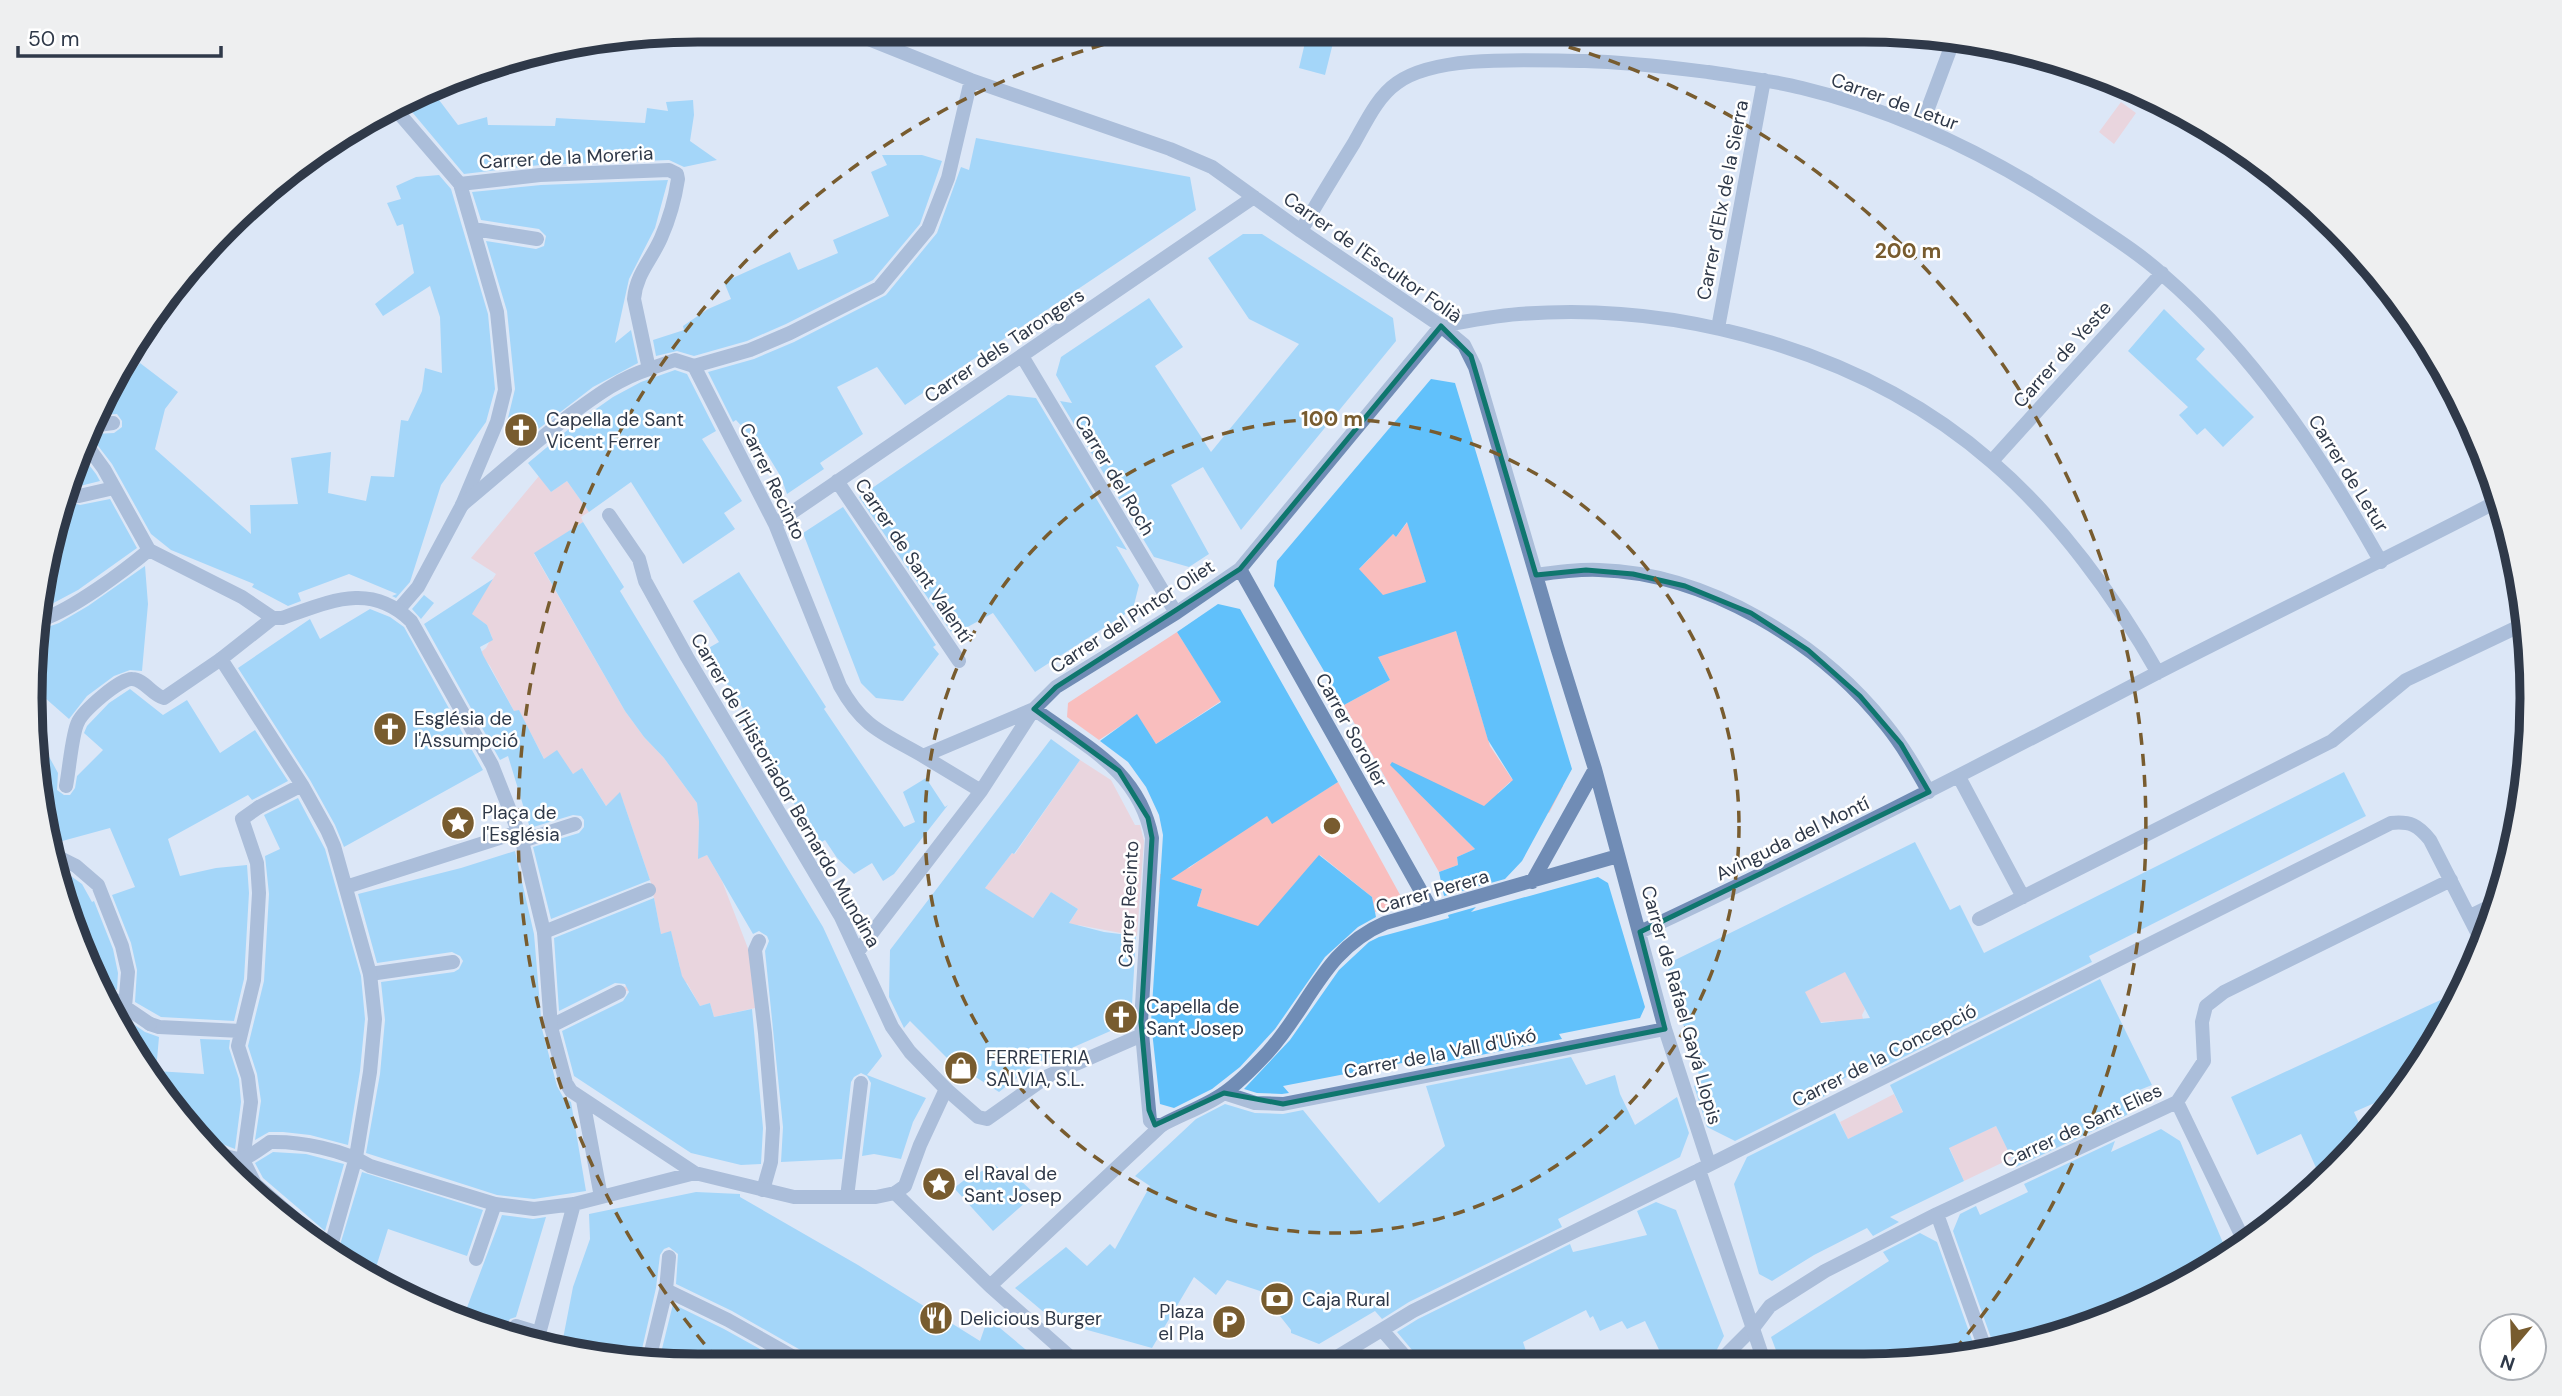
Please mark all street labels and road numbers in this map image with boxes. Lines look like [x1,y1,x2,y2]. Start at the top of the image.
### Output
street label: Carrer de Letur [1828,67,1962,136]
street label: Carrer d'Elx de la Sierra [1691,98,1754,302]
street label: Carrer de la Moreria [478,140,654,175]
street label: Carrer de l'Escultor Folià [1279,186,1467,329]
street label: Carrer dels Tarongers [919,282,1089,408]
street label: Carrer de Yeste [2008,296,2117,413]
street label: Carrer del Roch [1069,410,1160,540]
street label: Carrer de Letur [2303,410,2395,537]
street label: Carrer Recinto [734,419,812,544]
street label: Carrer de Sant Valentí [849,473,978,648]
street label: Carrer del Pintor Oliet [1045,554,1219,679]
street label: Carrer de l'Historiador Bernardo Mundina [685,629,886,952]
street label: Carrer Soroller [1310,669,1393,792]
street label: Avinguda del Montí [1711,790,1874,886]
street label: Carrer Recinto [1113,840,1144,968]
street label: Carrer Perera [1373,863,1492,920]
street label: Carrer de Rafael Gayá Llopis [1635,883,1728,1128]
street label: Carrer de la Concepció [1788,998,1981,1113]
street label: Carrer de la Vall d'Uixó [1342,1023,1539,1084]
street label: Carrer de Sant Elies [1999,1078,2166,1173]

